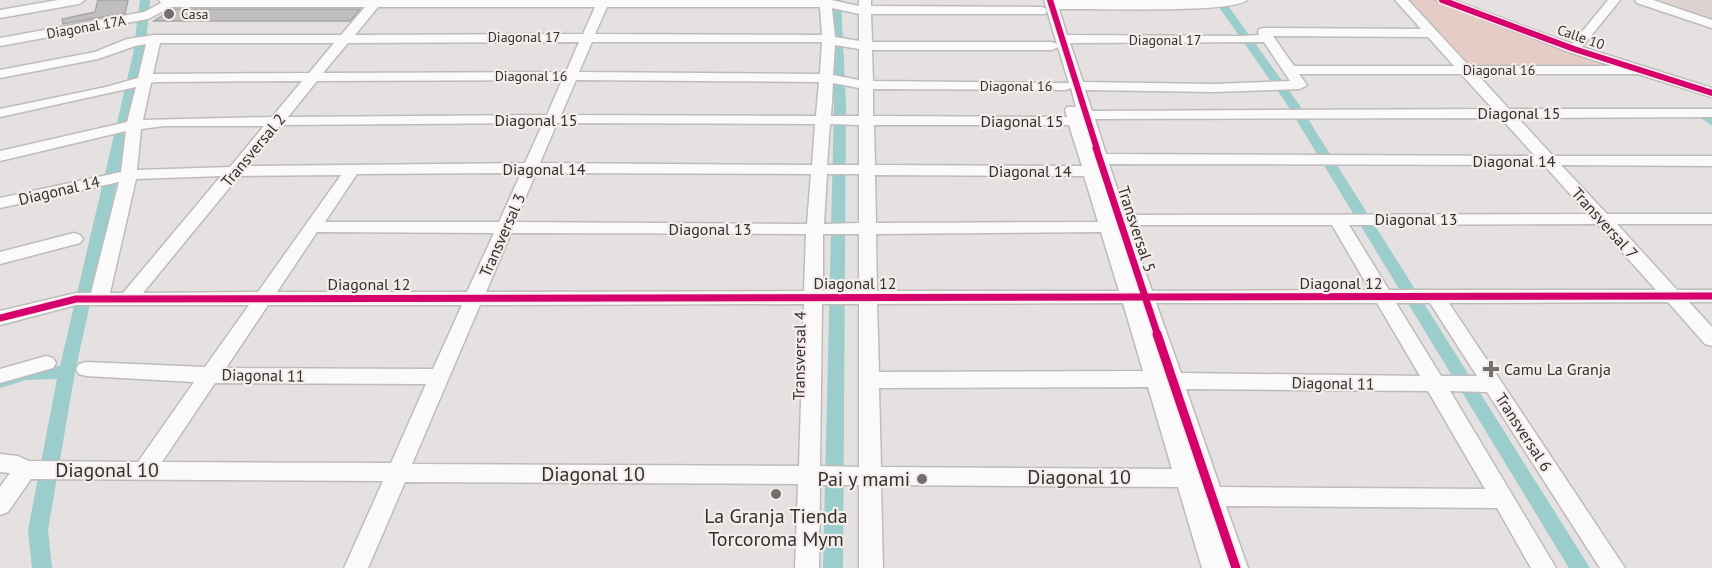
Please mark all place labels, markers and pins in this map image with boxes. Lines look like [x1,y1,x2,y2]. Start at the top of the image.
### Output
place label: Casa [181,5,209,23]
marker: Casa [162,7,176,21]
place label: Camu La Granja [1504,359,1611,379]
marker: Camu La Granja [1482,360,1500,378]
place label: Pai y mami [817,466,910,492]
marker: Pai y mami [915,472,929,486]
marker: La Granja Tienda Torcoroma Mym [769,487,783,501]
place label: La Granja Tienda Torcoroma Mym [704,503,848,552]

